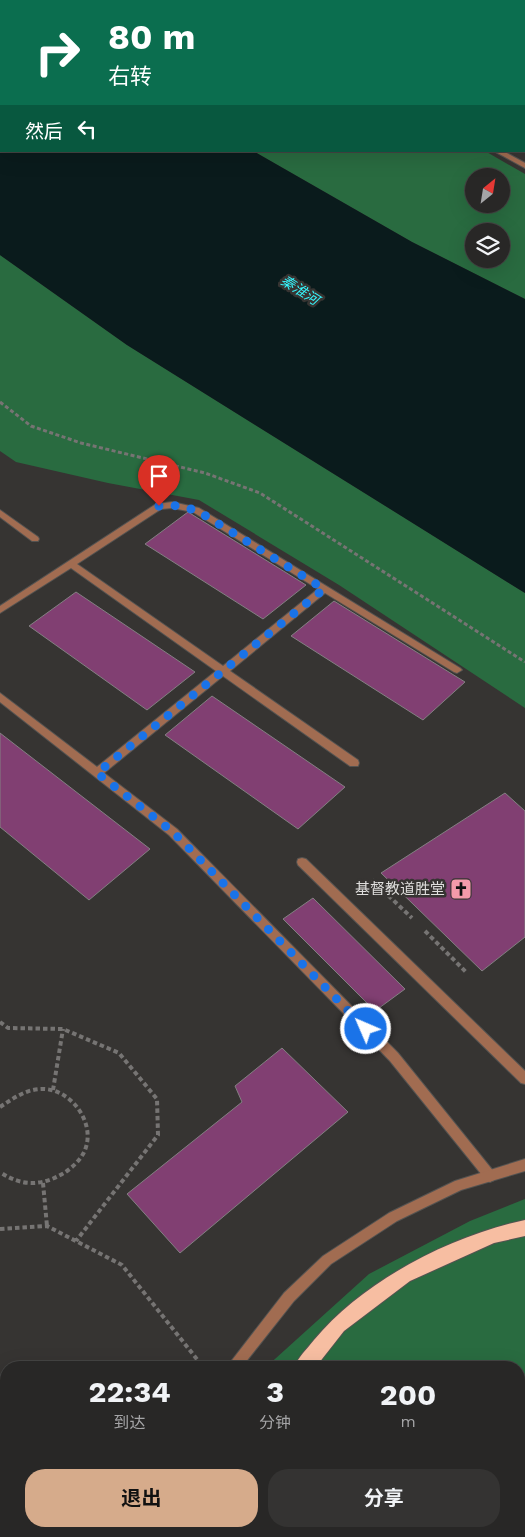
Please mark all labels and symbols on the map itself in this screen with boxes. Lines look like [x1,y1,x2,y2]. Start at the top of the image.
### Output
north arrow [465,168,510,212]
water label: 秦淮河 [278,272,325,310]
pin [138,455,180,506]
church icon: 基督教道胜堂 [449,877,473,901]
place label: 基督教道胜堂 [355,880,445,898]
position arrow [339,1002,391,1054]

